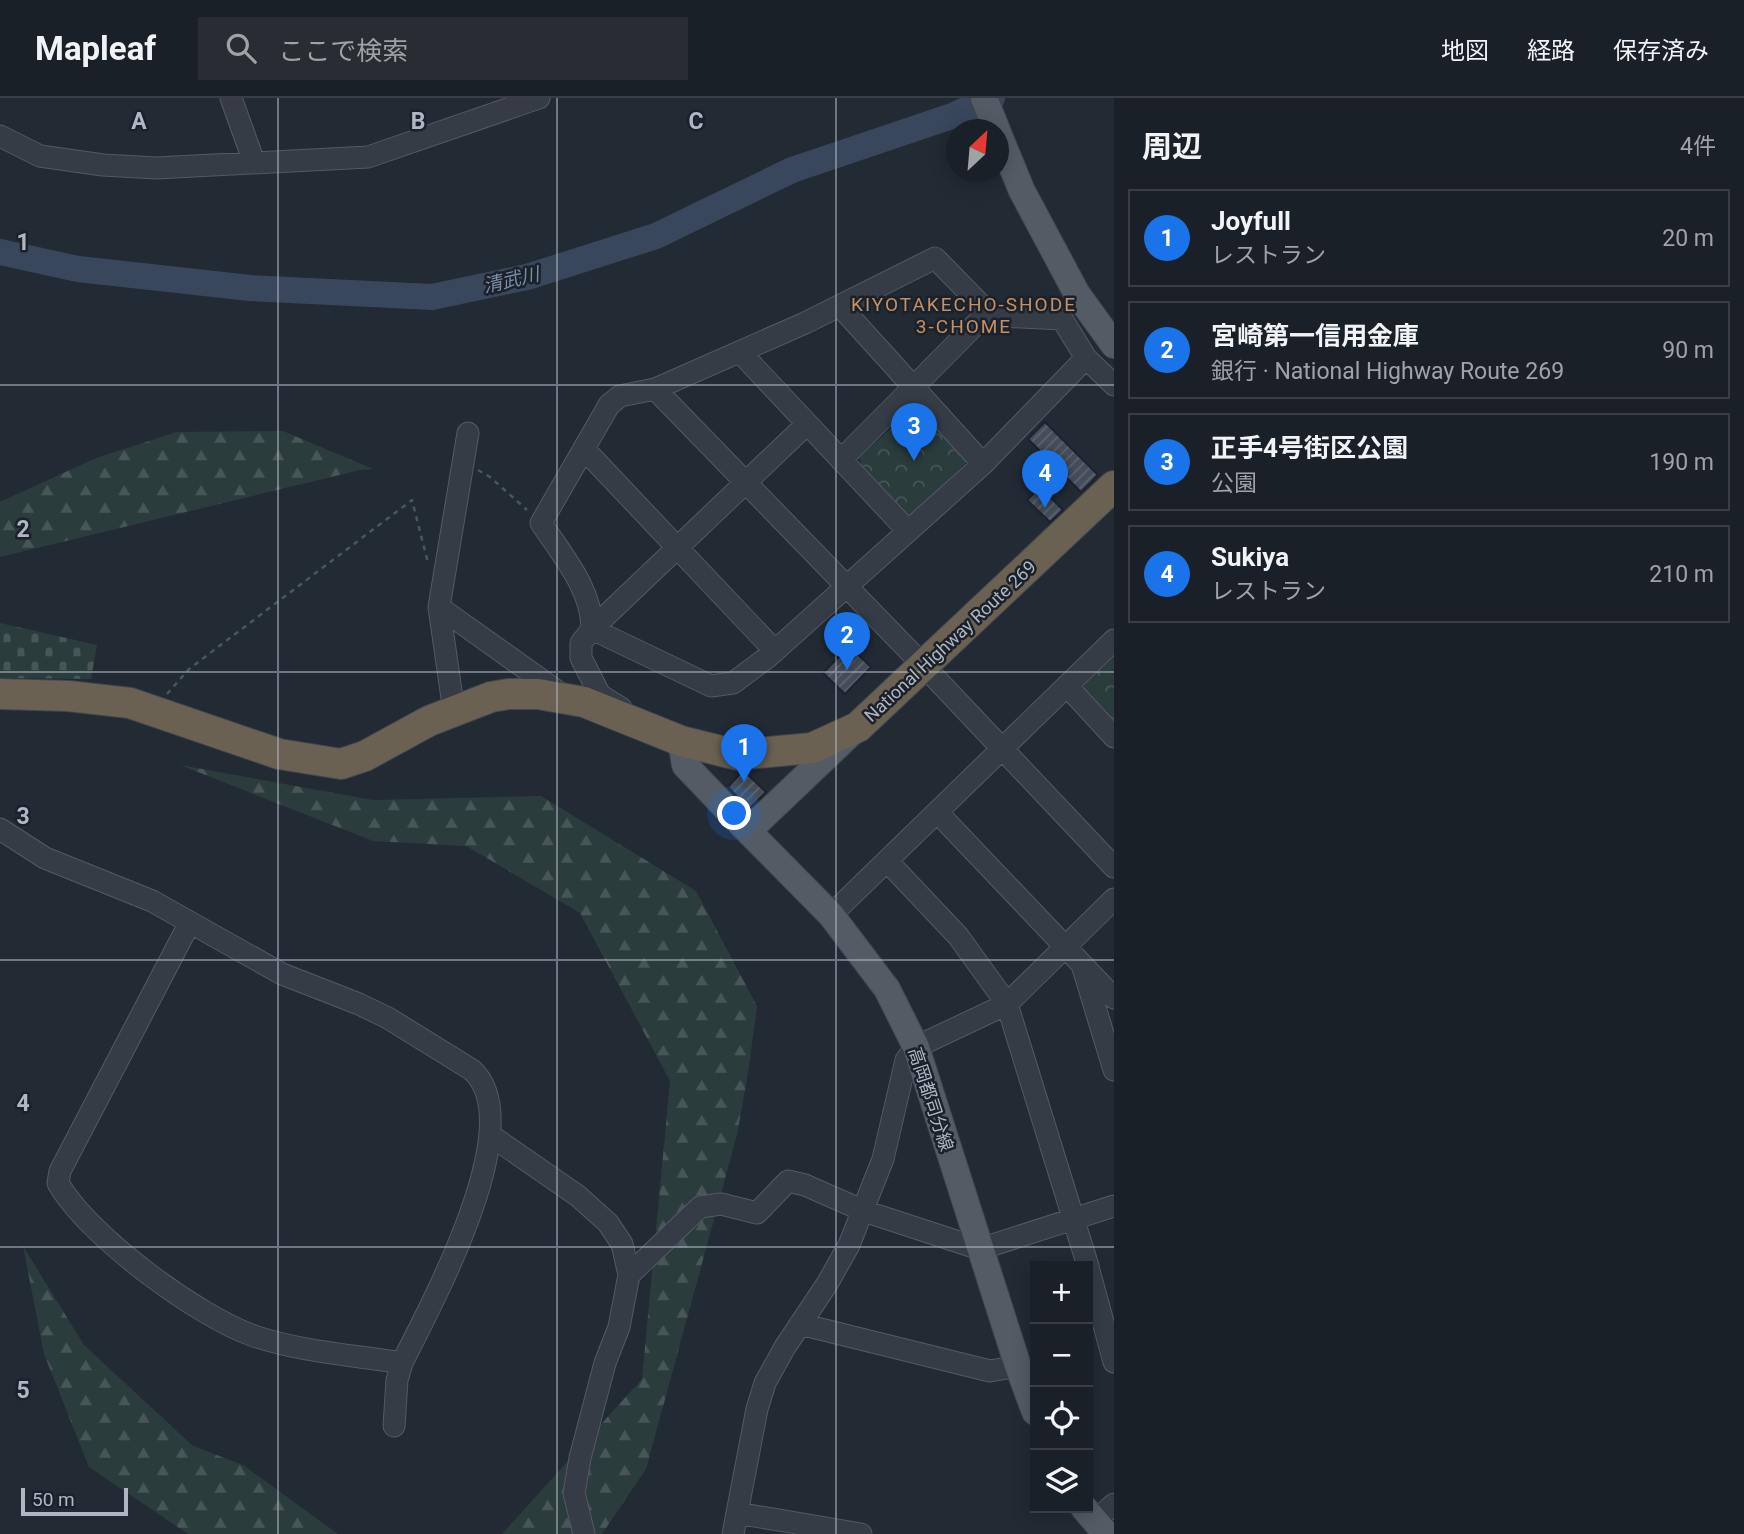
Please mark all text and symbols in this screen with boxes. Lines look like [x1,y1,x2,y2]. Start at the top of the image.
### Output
search box [198,17,688,80]
text: Mapleaf [35,29,156,68]
icon: search [222,29,260,67]
text: ここで検索 [278,36,408,66]
text: 地図 [1441,37,1489,65]
text: 経路 [1527,37,1575,65]
text: 保存済み [1613,37,1709,65]
text: A [131,108,147,135]
text: B [411,108,425,135]
text: C [688,108,704,135]
north arrow [946,119,1009,182]
text: 周辺 [1142,129,1202,164]
text: 4件 [1680,133,1716,160]
text: Joyfull [1211,206,1291,236]
text: 1 [1160,225,1174,252]
text: 20 m [1662,225,1714,252]
text: 1 [16,229,30,256]
text: レストラン [1211,242,1326,269]
water label: 清武川 [481,262,543,298]
district label: KIYOTAKECHO-SHODE 3-CHOME [851,293,1077,338]
text: 宮崎第一信用金庫 [1211,321,1419,351]
text: 2 [1160,337,1174,364]
text: 90 m [1662,337,1714,364]
text: 銀行 · National Highway Route 269 [1211,358,1564,385]
pin: 3 [891,403,937,461]
text: 正手4号街区公園 [1211,433,1408,463]
text: 3 [1160,449,1174,476]
text: 190 m [1649,449,1714,476]
pin: 4 [1022,450,1068,508]
text: 公園 [1211,470,1257,497]
text: 2 [16,516,30,543]
text: Sukiya [1211,542,1289,572]
street label: National Highway Route 269 [860,556,1040,726]
text: 4 [1160,561,1174,588]
text: 210 m [1649,561,1714,588]
text: レストラン [1211,578,1326,605]
pin: 2 [824,612,870,670]
pin: 1 [721,724,767,782]
your location [717,796,751,830]
text: 3 [16,803,30,830]
street label: 高岡都司分線 [904,1044,958,1154]
text: 4 [16,1090,30,1117]
map controls [1030,1261,1093,1513]
button: + [1030,1261,1093,1324]
button: − [1030,1324,1093,1387]
text: 5 [16,1377,30,1404]
button: locate [1030,1387,1093,1450]
button: layers [1030,1450,1093,1513]
scale bar [21,1485,128,1517]
text: 50 m [32,1488,75,1511]

